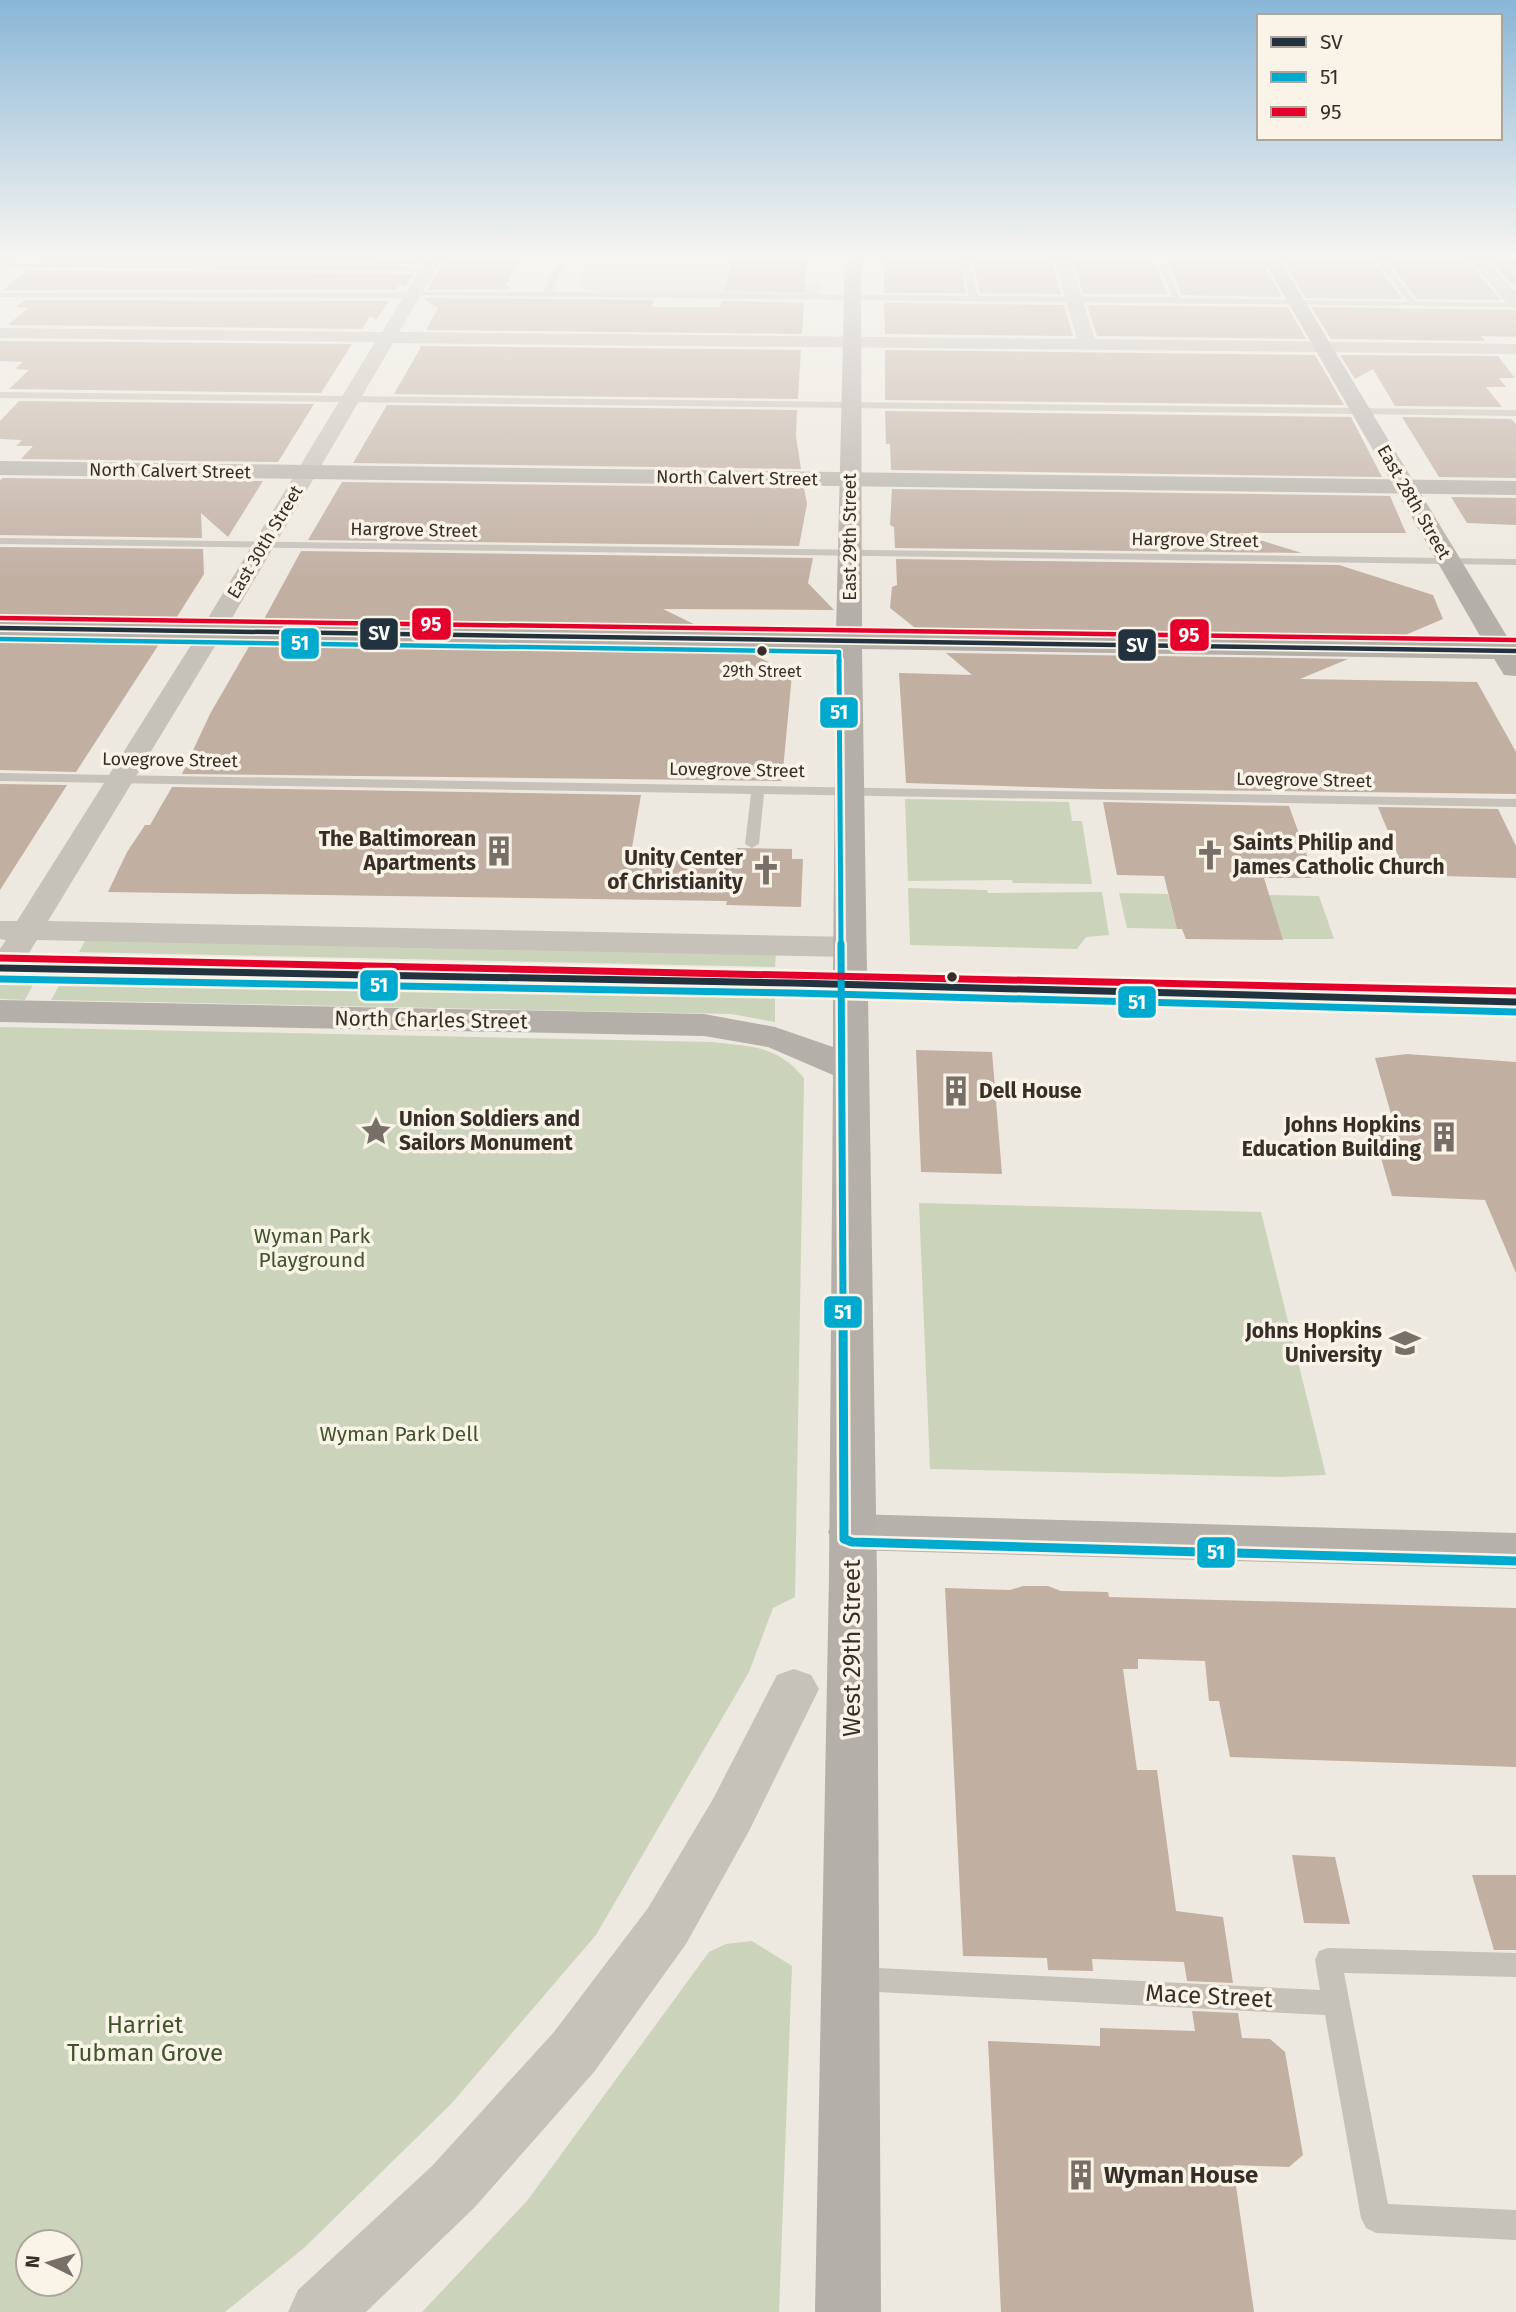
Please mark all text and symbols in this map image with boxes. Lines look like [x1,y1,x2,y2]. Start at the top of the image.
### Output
legend [1257,14,1502,140]
text: SV [1320,29,1343,55]
text: 51 [1320,64,1339,90]
text: 95 [1320,99,1342,125]
street label: East 28th Street [1372,441,1456,563]
street label: North Calvert Street [89,459,252,483]
street label: North Calvert Street [656,466,819,490]
street label: East 29th Street [839,473,861,601]
street label: East 30th Street [223,481,308,603]
street label: Hargrove Street [350,518,478,542]
street label: Hargrove Street [1131,528,1259,552]
line badge: 95 [411,607,452,641]
text: 95 [421,613,441,636]
line badge: SV [359,617,399,651]
line badge: 95 [1169,618,1210,652]
text: SV [368,622,391,645]
text: 95 [1179,624,1199,647]
line badge: 51 [280,627,320,660]
line badge: SV [1117,628,1157,662]
text: 51 [291,632,309,655]
text: SV [1126,634,1149,657]
marker: 29th Street [755,644,769,658]
place label: 29th Street [723,662,802,681]
line badge: 51 [819,696,859,729]
text: 51 [830,701,848,724]
street label: Lovegrove Street [102,748,239,772]
street label: Lovegrove Street [669,758,806,782]
street label: Lovegrove Street [1236,768,1373,792]
place label: The Baltimorean Apartments [319,826,476,876]
place label: Saints Philip and James Catholic Church [1232,830,1445,880]
building icon: The Baltimorean Apartments [482,834,516,868]
church icon: Saints Philip and James Catholic Church [1193,838,1227,872]
place label: Unity Center of Christianity [607,845,744,895]
church icon: Unity Center of Christianity [749,853,783,887]
line badge: 51 [359,969,399,1002]
unlabelled marker [945,970,959,984]
text: 51 [370,974,388,997]
line badge: 51 [1117,985,1157,1019]
text: 51 [1128,991,1146,1014]
street label: North Charles Street [334,1005,528,1035]
building icon: Dell House [939,1074,973,1108]
place label: Dell House [979,1078,1082,1104]
place label: Union Soldiers and Sailors Monument [399,1106,580,1156]
place label: Johns Hopkins Education Building [1242,1112,1421,1162]
place icon: Union Soldiers and Sailors Monument [359,1114,393,1148]
building icon: Johns Hopkins Education Building [1427,1120,1461,1154]
park label: Wyman Park Playground [254,1223,370,1273]
line badge: 51 [823,1295,863,1329]
text: 51 [834,1301,852,1324]
place label: Johns Hopkins University [1244,1318,1382,1368]
school or university icon: Johns Hopkins University [1388,1326,1422,1360]
park label: Wyman Park Dell [319,1421,479,1447]
line badge: 51 [1196,1536,1236,1569]
text: 51 [1207,1541,1225,1564]
street label: West 29th Street [838,1559,866,1737]
street label: Mace Street [1145,1979,1274,2013]
park label: Harriet Tubman Grove [67,2011,223,2067]
building icon: Wyman House [1064,2158,1098,2192]
place label: Wyman House [1104,2161,1258,2189]
north arrow [14,2228,84,2298]
text: N [21,2254,45,2269]

